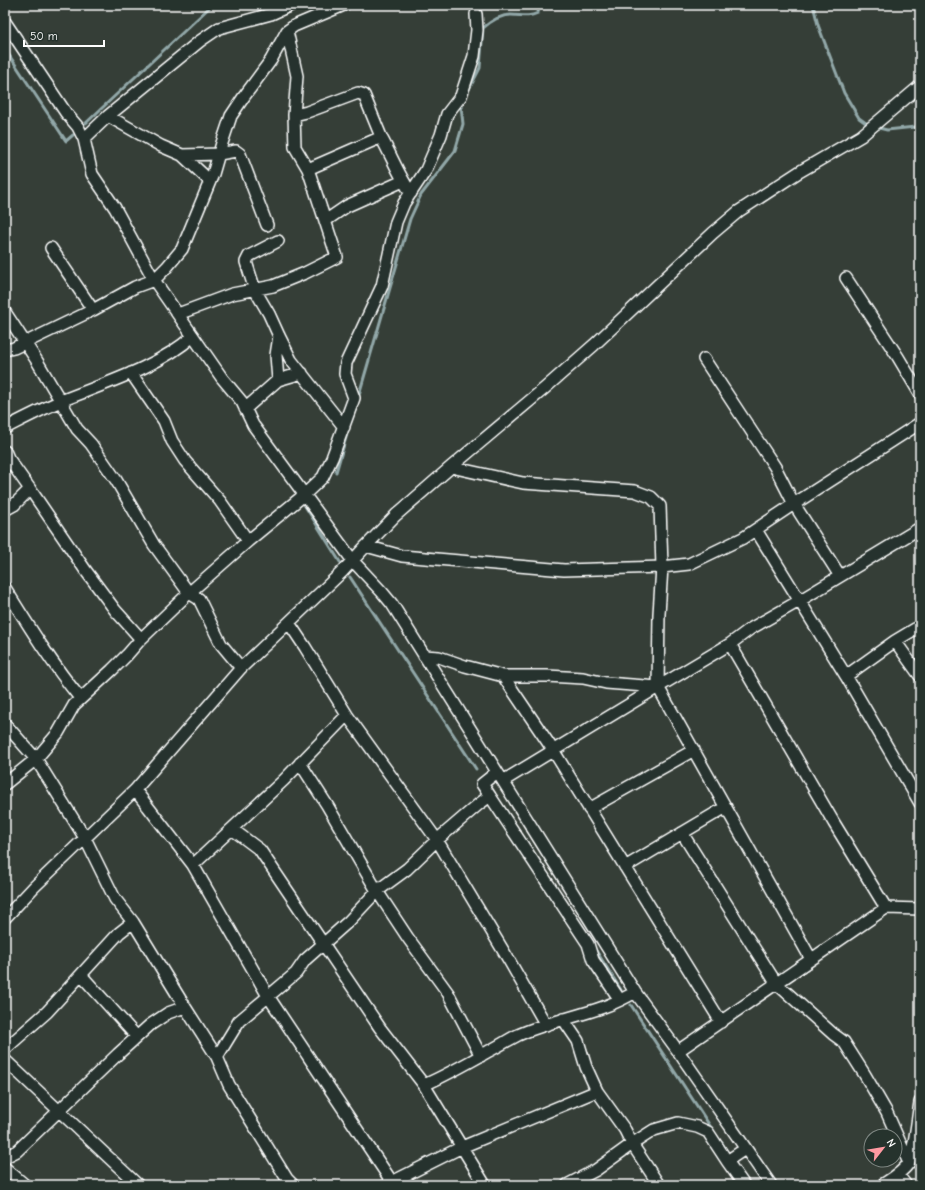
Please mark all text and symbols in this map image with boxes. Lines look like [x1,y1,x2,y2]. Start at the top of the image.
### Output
scale bar [24,22,104,48]
text: 50 m [30,29,58,43]
north arrow [863,1128,903,1168]
text: N [884,1137,899,1150]

